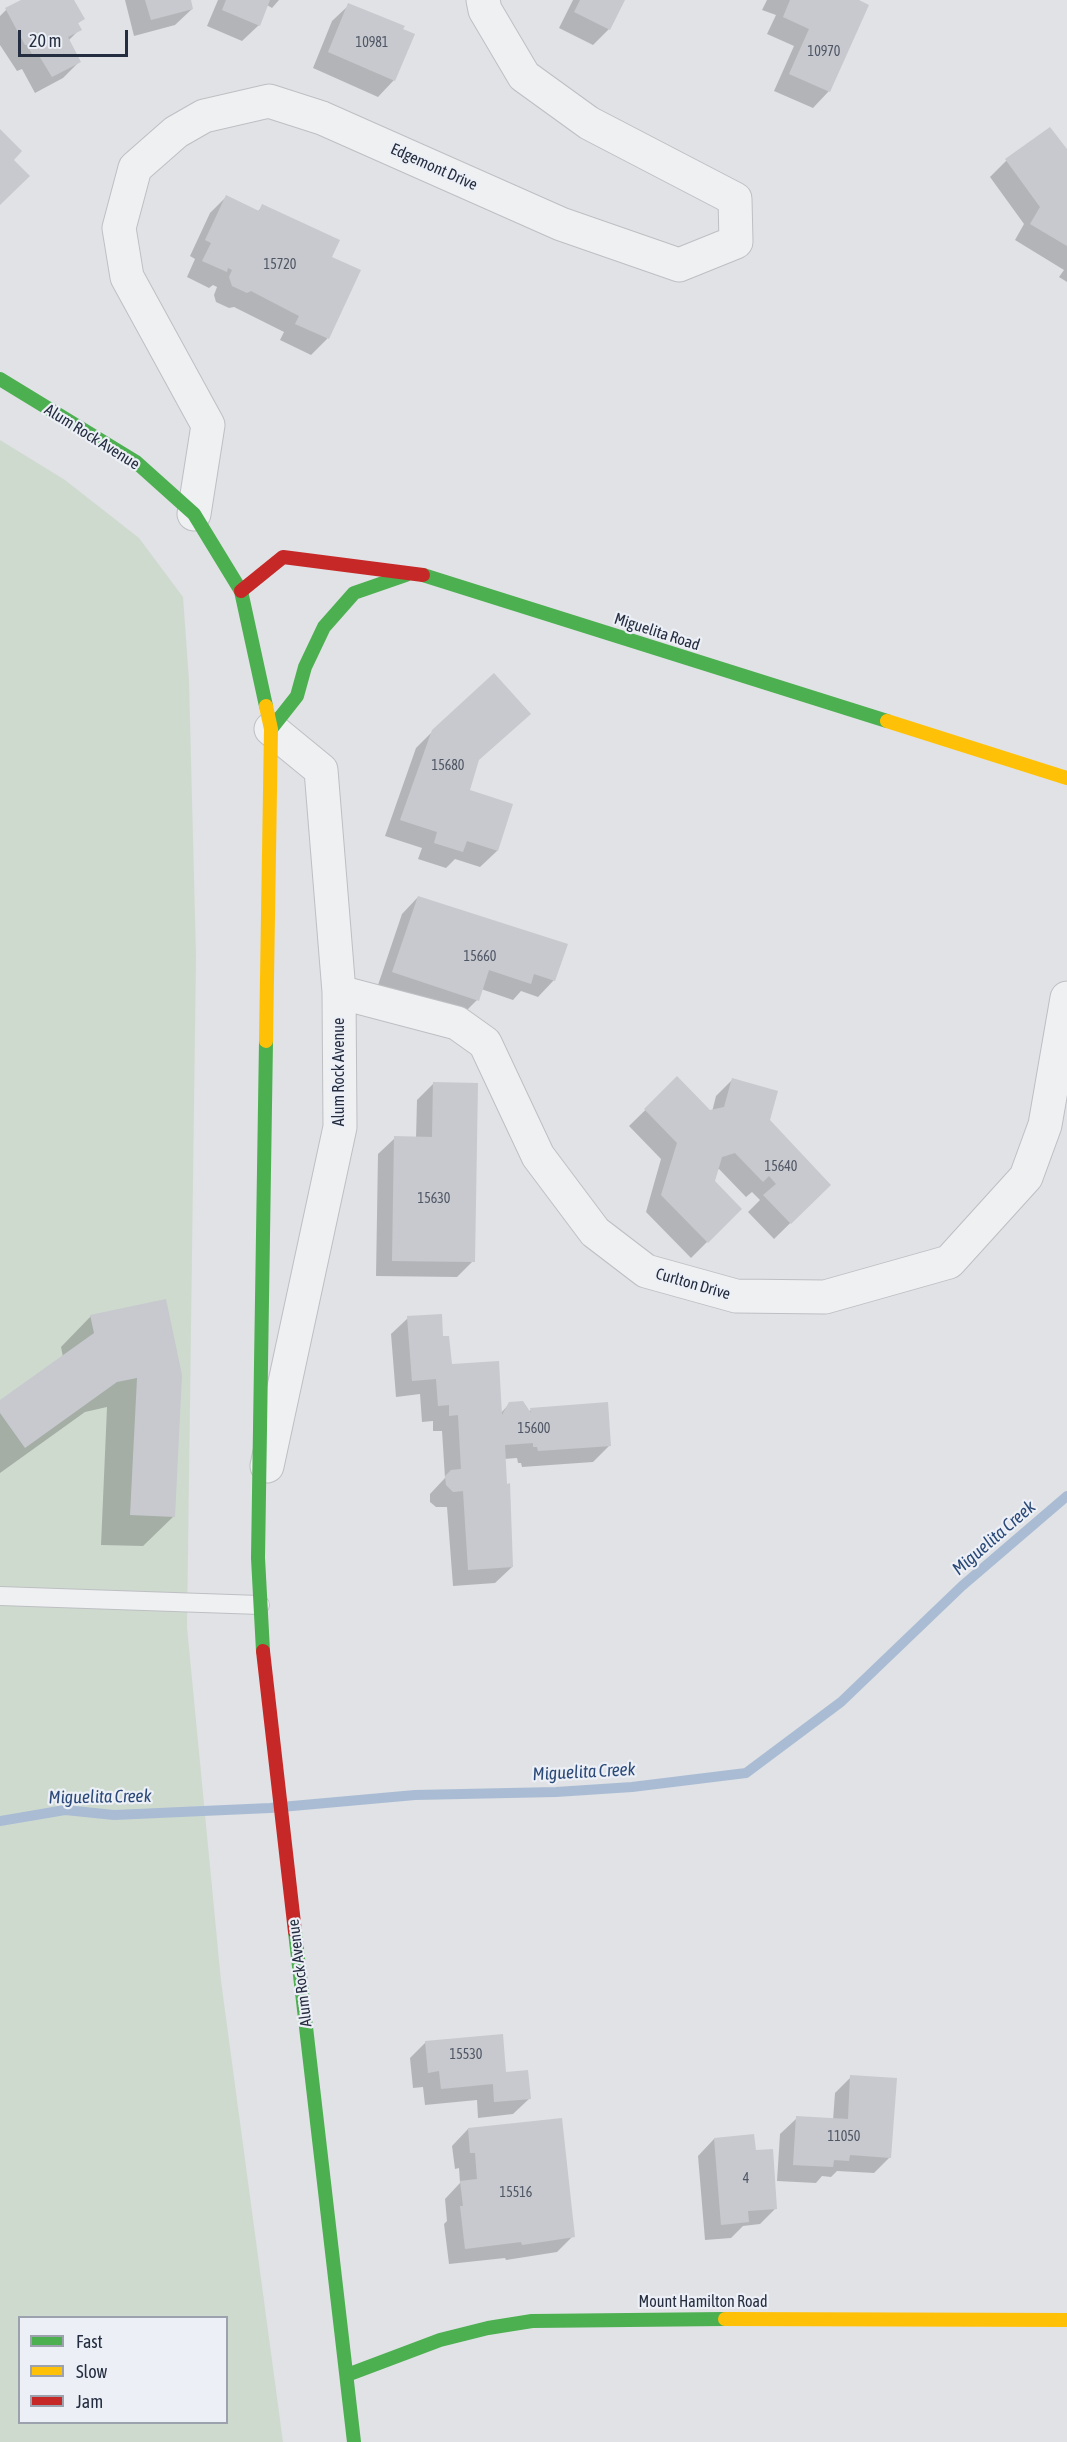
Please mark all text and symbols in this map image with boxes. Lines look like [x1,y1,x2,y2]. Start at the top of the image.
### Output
scale bar [21,18,130,56]
text: 20 m [29,30,61,51]
house number: 10981 [356,35,388,51]
house number: 10970 [808,44,840,60]
street label: Edgemont Drive [388,139,480,195]
house number: 15720 [264,257,296,273]
street label: Alum Rock Avenue [41,400,143,474]
street label: Miguelita Road [612,609,702,655]
house number: 15680 [432,758,464,774]
house number: 15660 [464,949,496,965]
street label: Alum Rock Avenue [329,1018,349,1126]
house number: 15640 [765,1159,797,1175]
house number: 15630 [418,1191,450,1207]
street label: Curlton Drive [653,1264,733,1304]
house number: 15600 [518,1421,550,1437]
water label: Miguelita Creek [948,1496,1040,1580]
water label: Miguelita Creek [532,1759,636,1785]
water label: Miguelita Creek [48,1785,152,1809]
street label: Alum Rock Avenue [284,1918,316,2028]
house number: 15530 [450,2047,482,2063]
house number: 11050 [828,2129,860,2145]
house number: 4 [743,2171,749,2187]
house number: 15516 [500,2185,532,2201]
street label: Mount Hamilton Road [638,2292,768,2312]
legend [18,2316,228,2424]
text: Fast [76,2331,103,2352]
text: Slow [76,2361,107,2382]
text: Jam [76,2391,103,2412]

